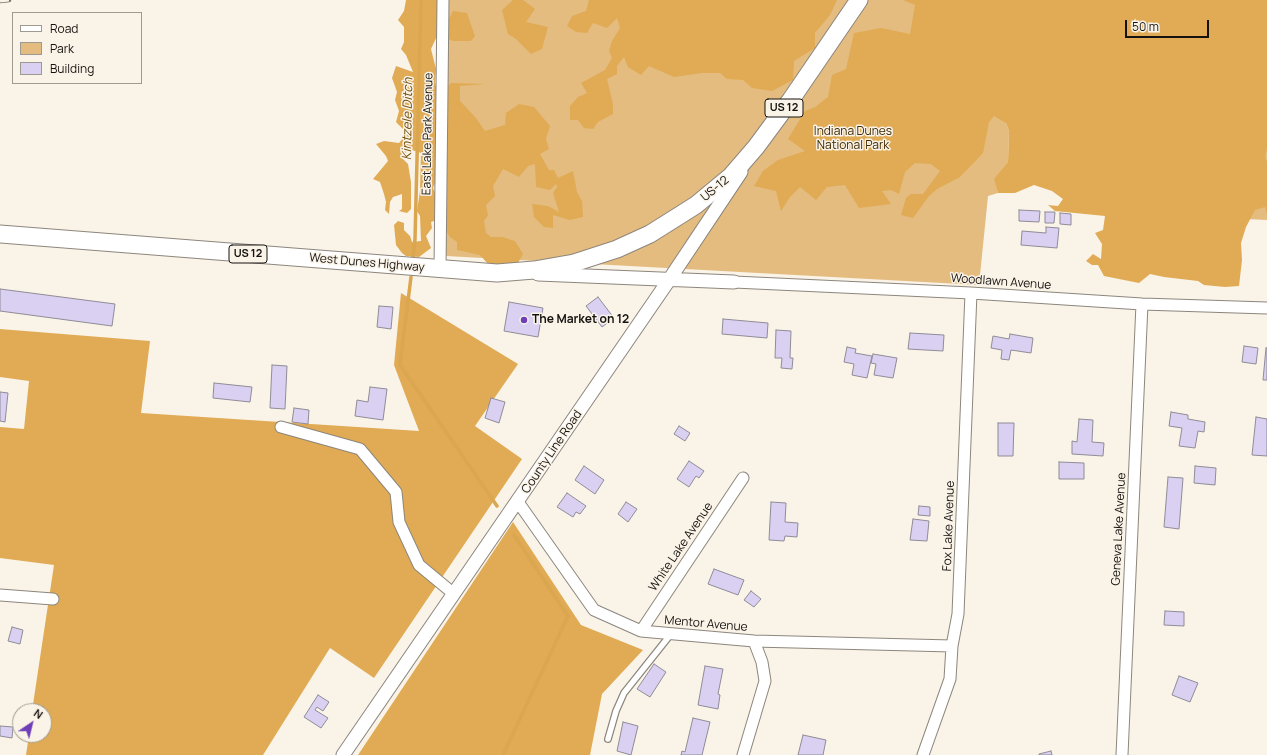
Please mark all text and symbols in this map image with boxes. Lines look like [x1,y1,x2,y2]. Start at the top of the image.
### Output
legend [12,12,142,84]
scale bar [1127,12,1211,38]
text: 50 m [1132,18,1159,35]
text: Road [50,20,78,37]
text: Park [50,40,74,57]
text: Building [50,60,94,77]
street label: East Lake Park Avenue [420,73,436,195]
water label: Kintzele Ditch [399,78,417,160]
road number: US 12 [765,99,803,117]
park label: Indiana Dunes National Park [814,125,892,153]
street label: US-12 [698,173,732,205]
road number: US 12 [229,245,267,263]
street label: West Dunes Highway [309,251,425,275]
street label: Woodlawn Avenue [950,271,1052,293]
place label: The Market on 12 [532,313,629,327]
marker: The Market on 12 [519,315,529,325]
street label: County Line Road [519,408,585,496]
street label: Geneva Lake Avenue [1109,472,1129,586]
street label: Fox Lake Avenue [940,480,958,572]
street label: White Lake Avenue [646,500,716,594]
street label: Mentor Avenue [664,613,748,635]
north arrow [12,703,52,743]
text: N [31,705,46,722]

